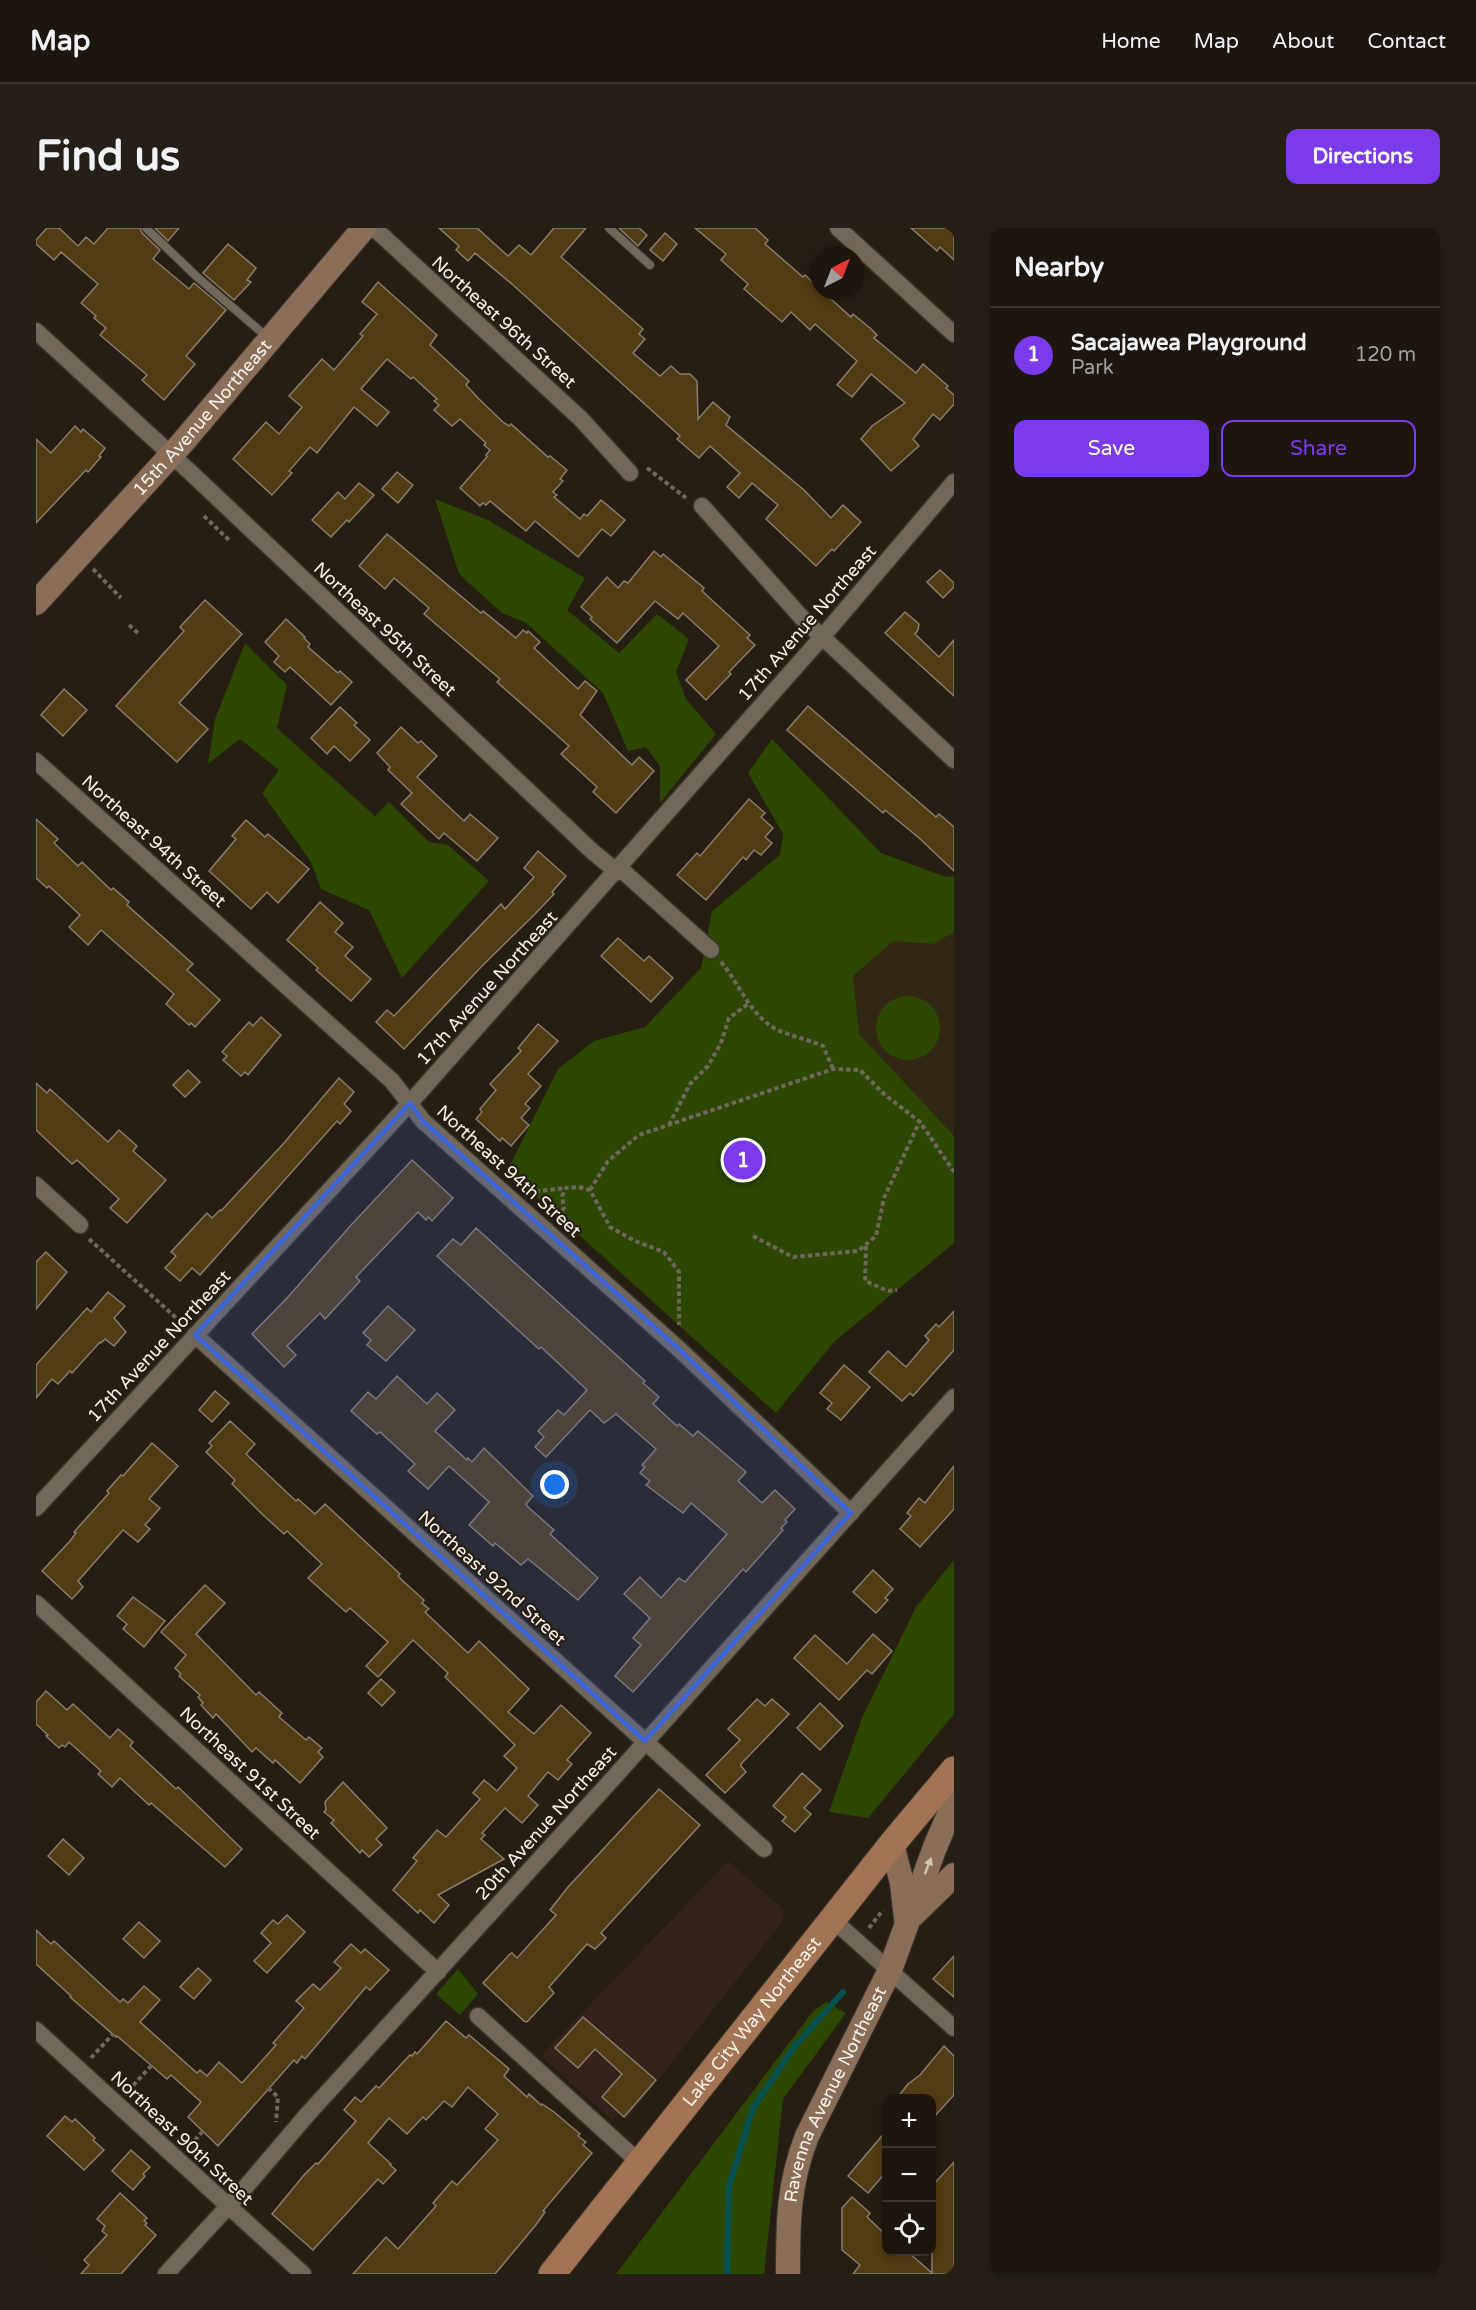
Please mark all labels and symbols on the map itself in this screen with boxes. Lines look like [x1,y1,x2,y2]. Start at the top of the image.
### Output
north arrow [810,246,864,300]
street label: Northeast 96th Street [427,251,581,393]
street label: 15th Avenue Northeast [128,335,276,500]
street label: 17th Avenue Northeast [733,540,881,706]
street label: Northeast 95th Street [309,557,461,701]
street label: Northeast 94th Street [77,770,231,912]
street label: 17th Avenue Northeast [412,906,562,1070]
street label: Northeast 94th Street [432,1100,586,1242]
pin: 1 [724,1138,762,1182]
street label: 17th Avenue Northeast [83,1265,235,1427]
your location [540,1470,569,1499]
street label: Northeast 92nd Street [414,1506,571,1650]
street label: Northeast 91st Street [175,1702,325,1844]
street label: 20th Avenue Northeast [471,1741,621,1905]
one-way arrow [923,1857,933,1875]
street label: Lake City Way Northeast [678,1932,826,2111]
street label: Ravenna Avenue Northeast [780,1983,891,2204]
street label: Northeast 90th Street [106,2066,258,2210]

